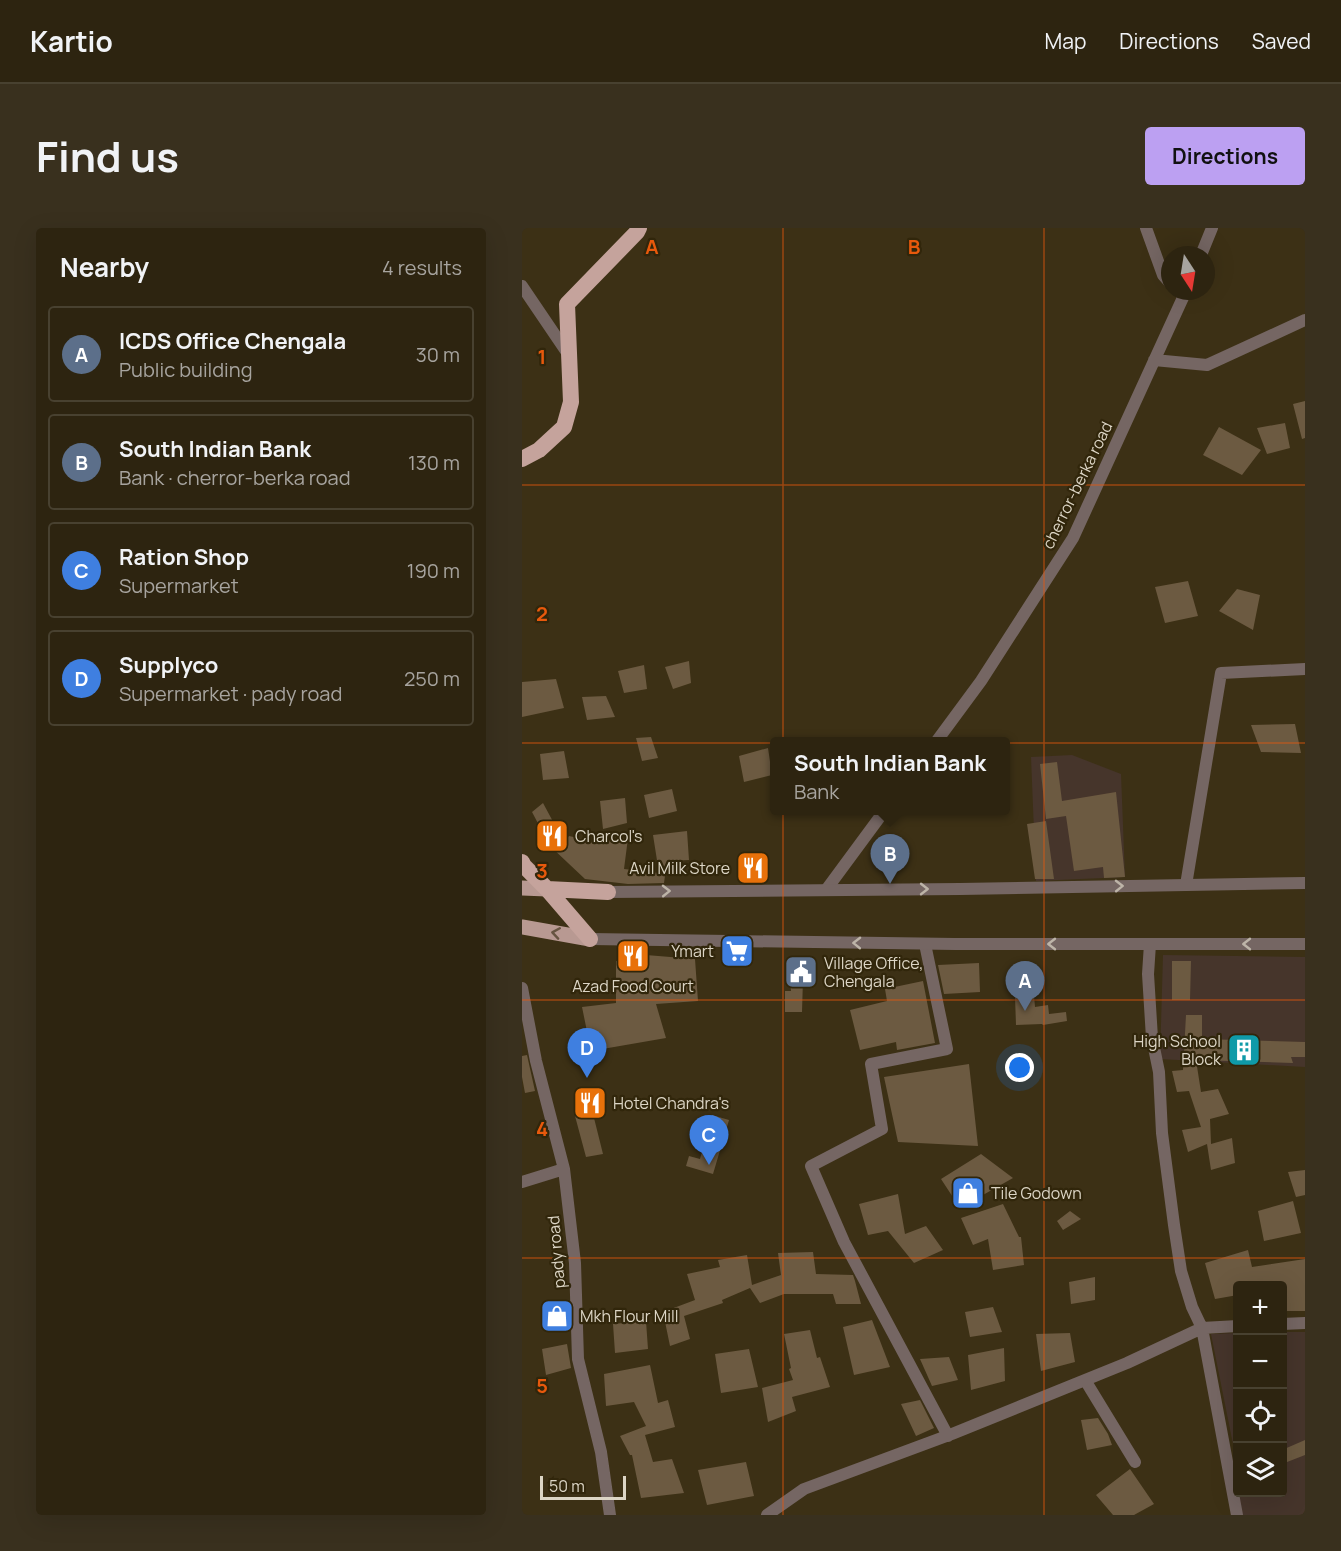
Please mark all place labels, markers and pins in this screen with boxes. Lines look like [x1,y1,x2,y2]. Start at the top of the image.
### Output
restaurant icon: Charcol's [534,818,570,854]
place label: Charcol's [575,825,642,847]
pin: B [870,834,910,884]
restaurant icon: Avil Milk Store [735,850,771,886]
place label: Avil Milk Store [629,857,730,879]
supermarket icon: Ymart [719,933,755,969]
restaurant icon: Azad Food Court [615,938,651,974]
place label: Ymart [671,940,714,962]
place label: Village Office, Chengala [824,952,924,992]
public building icon: Village Office, Chengala [783,954,819,990]
pin: A [1006,962,1044,1011]
place label: Azad Food Court [572,975,694,997]
pin: D [568,1028,606,1078]
place label: High School Block [1133,1030,1222,1070]
building icon: High School Block [1226,1032,1262,1068]
restaurant icon: Hotel Chandra's [572,1085,608,1121]
place label: Hotel Chandra's [613,1092,729,1114]
pin: C [690,1116,729,1165]
shop icon: Tile Godown [950,1175,986,1211]
place label: Tile Godown [991,1182,1082,1204]
shop icon: Mkh Flour Mill [539,1298,575,1334]
place label: Mkh Flour Mill [580,1305,678,1327]

